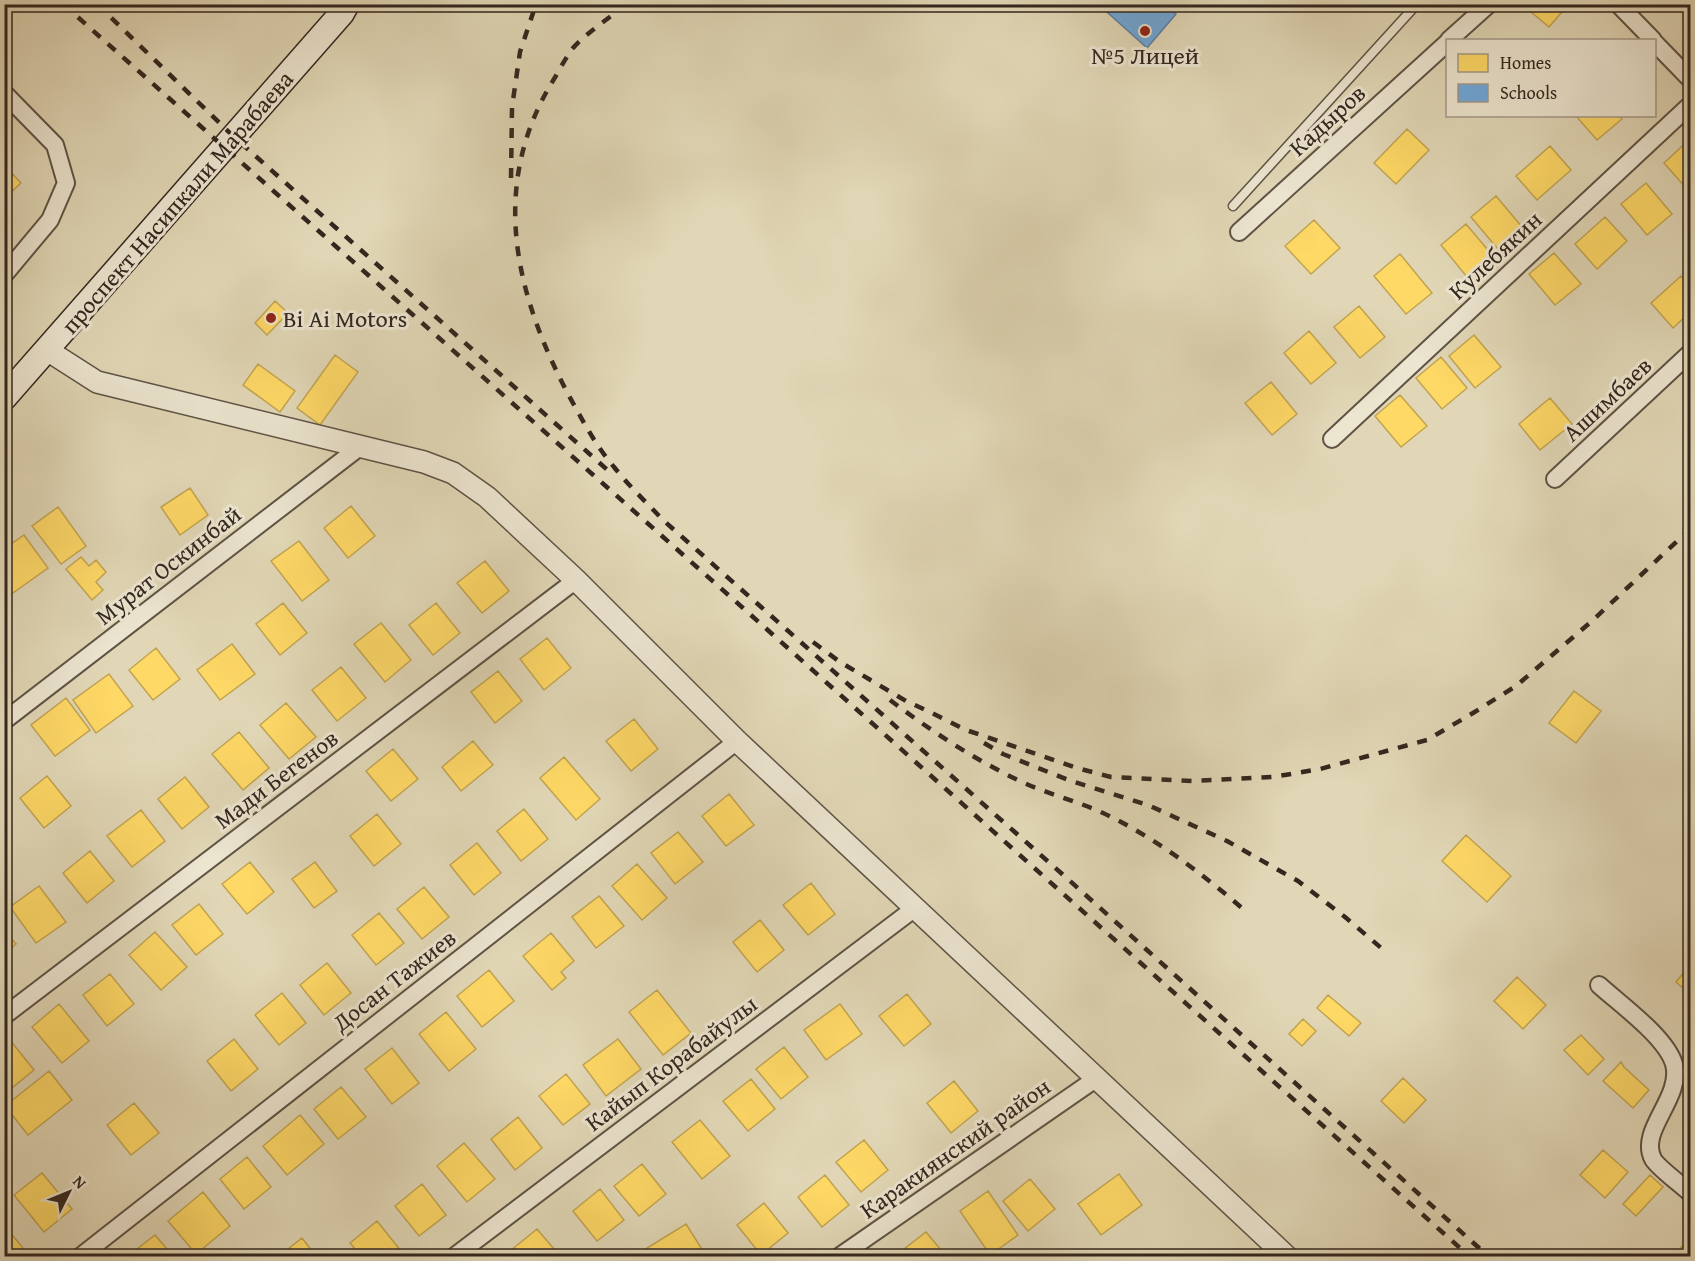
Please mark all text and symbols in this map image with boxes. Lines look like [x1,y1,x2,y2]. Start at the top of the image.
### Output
marker: №5 Лицей [1138,24,1152,38]
place label: №5 Лицей [1091,38,1199,73]
legend [1446,39,1656,117]
text: Homes [1500,49,1551,76]
street label: проспект Насипкали Марабаева [53,62,302,341]
street label: Кадыров [1281,76,1373,164]
text: Schools [1500,79,1557,106]
street label: Кулебякин [1440,202,1550,308]
place label: Bi Ai Motors [283,301,407,336]
marker: Bi Ai Motors [264,311,278,325]
street label: Ашимбаев [1555,348,1659,450]
street label: Мурат Оскинбай [88,497,248,633]
street label: Мади Бегенов [207,721,345,837]
street label: Досан Тажиев [324,920,463,1040]
street label: Кайып Корабайулы [578,986,765,1139]
street label: Каракиянский район [853,1069,1057,1227]
north arrow [39,1162,99,1222]
text: N [68,1170,93,1194]

